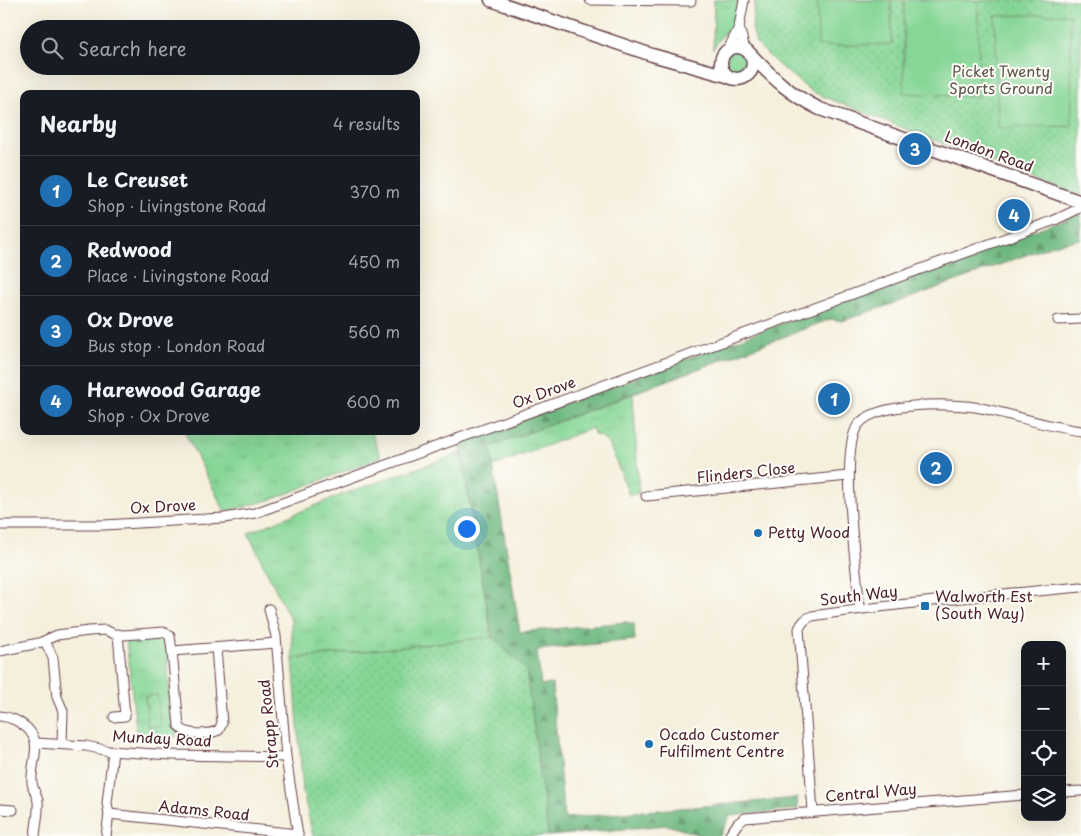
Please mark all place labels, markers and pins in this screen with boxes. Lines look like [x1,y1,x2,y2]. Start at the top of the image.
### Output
pin: 3 [899,130,931,168]
pin: 4 [998,196,1030,234]
pin: 1 [818,380,850,418]
pin: 2 [920,449,952,487]
place label: Petty Wood [768,520,850,543]
marker: Petty Wood [752,527,764,539]
place label: Walworth Est (South Way) [935,584,1033,624]
marker: Walworth Est (South Way) [919,600,931,612]
place label: Ocado Customer Fulfilment Centre [659,722,784,762]
marker: Ocado Customer Fulfilment Centre [643,738,655,750]

